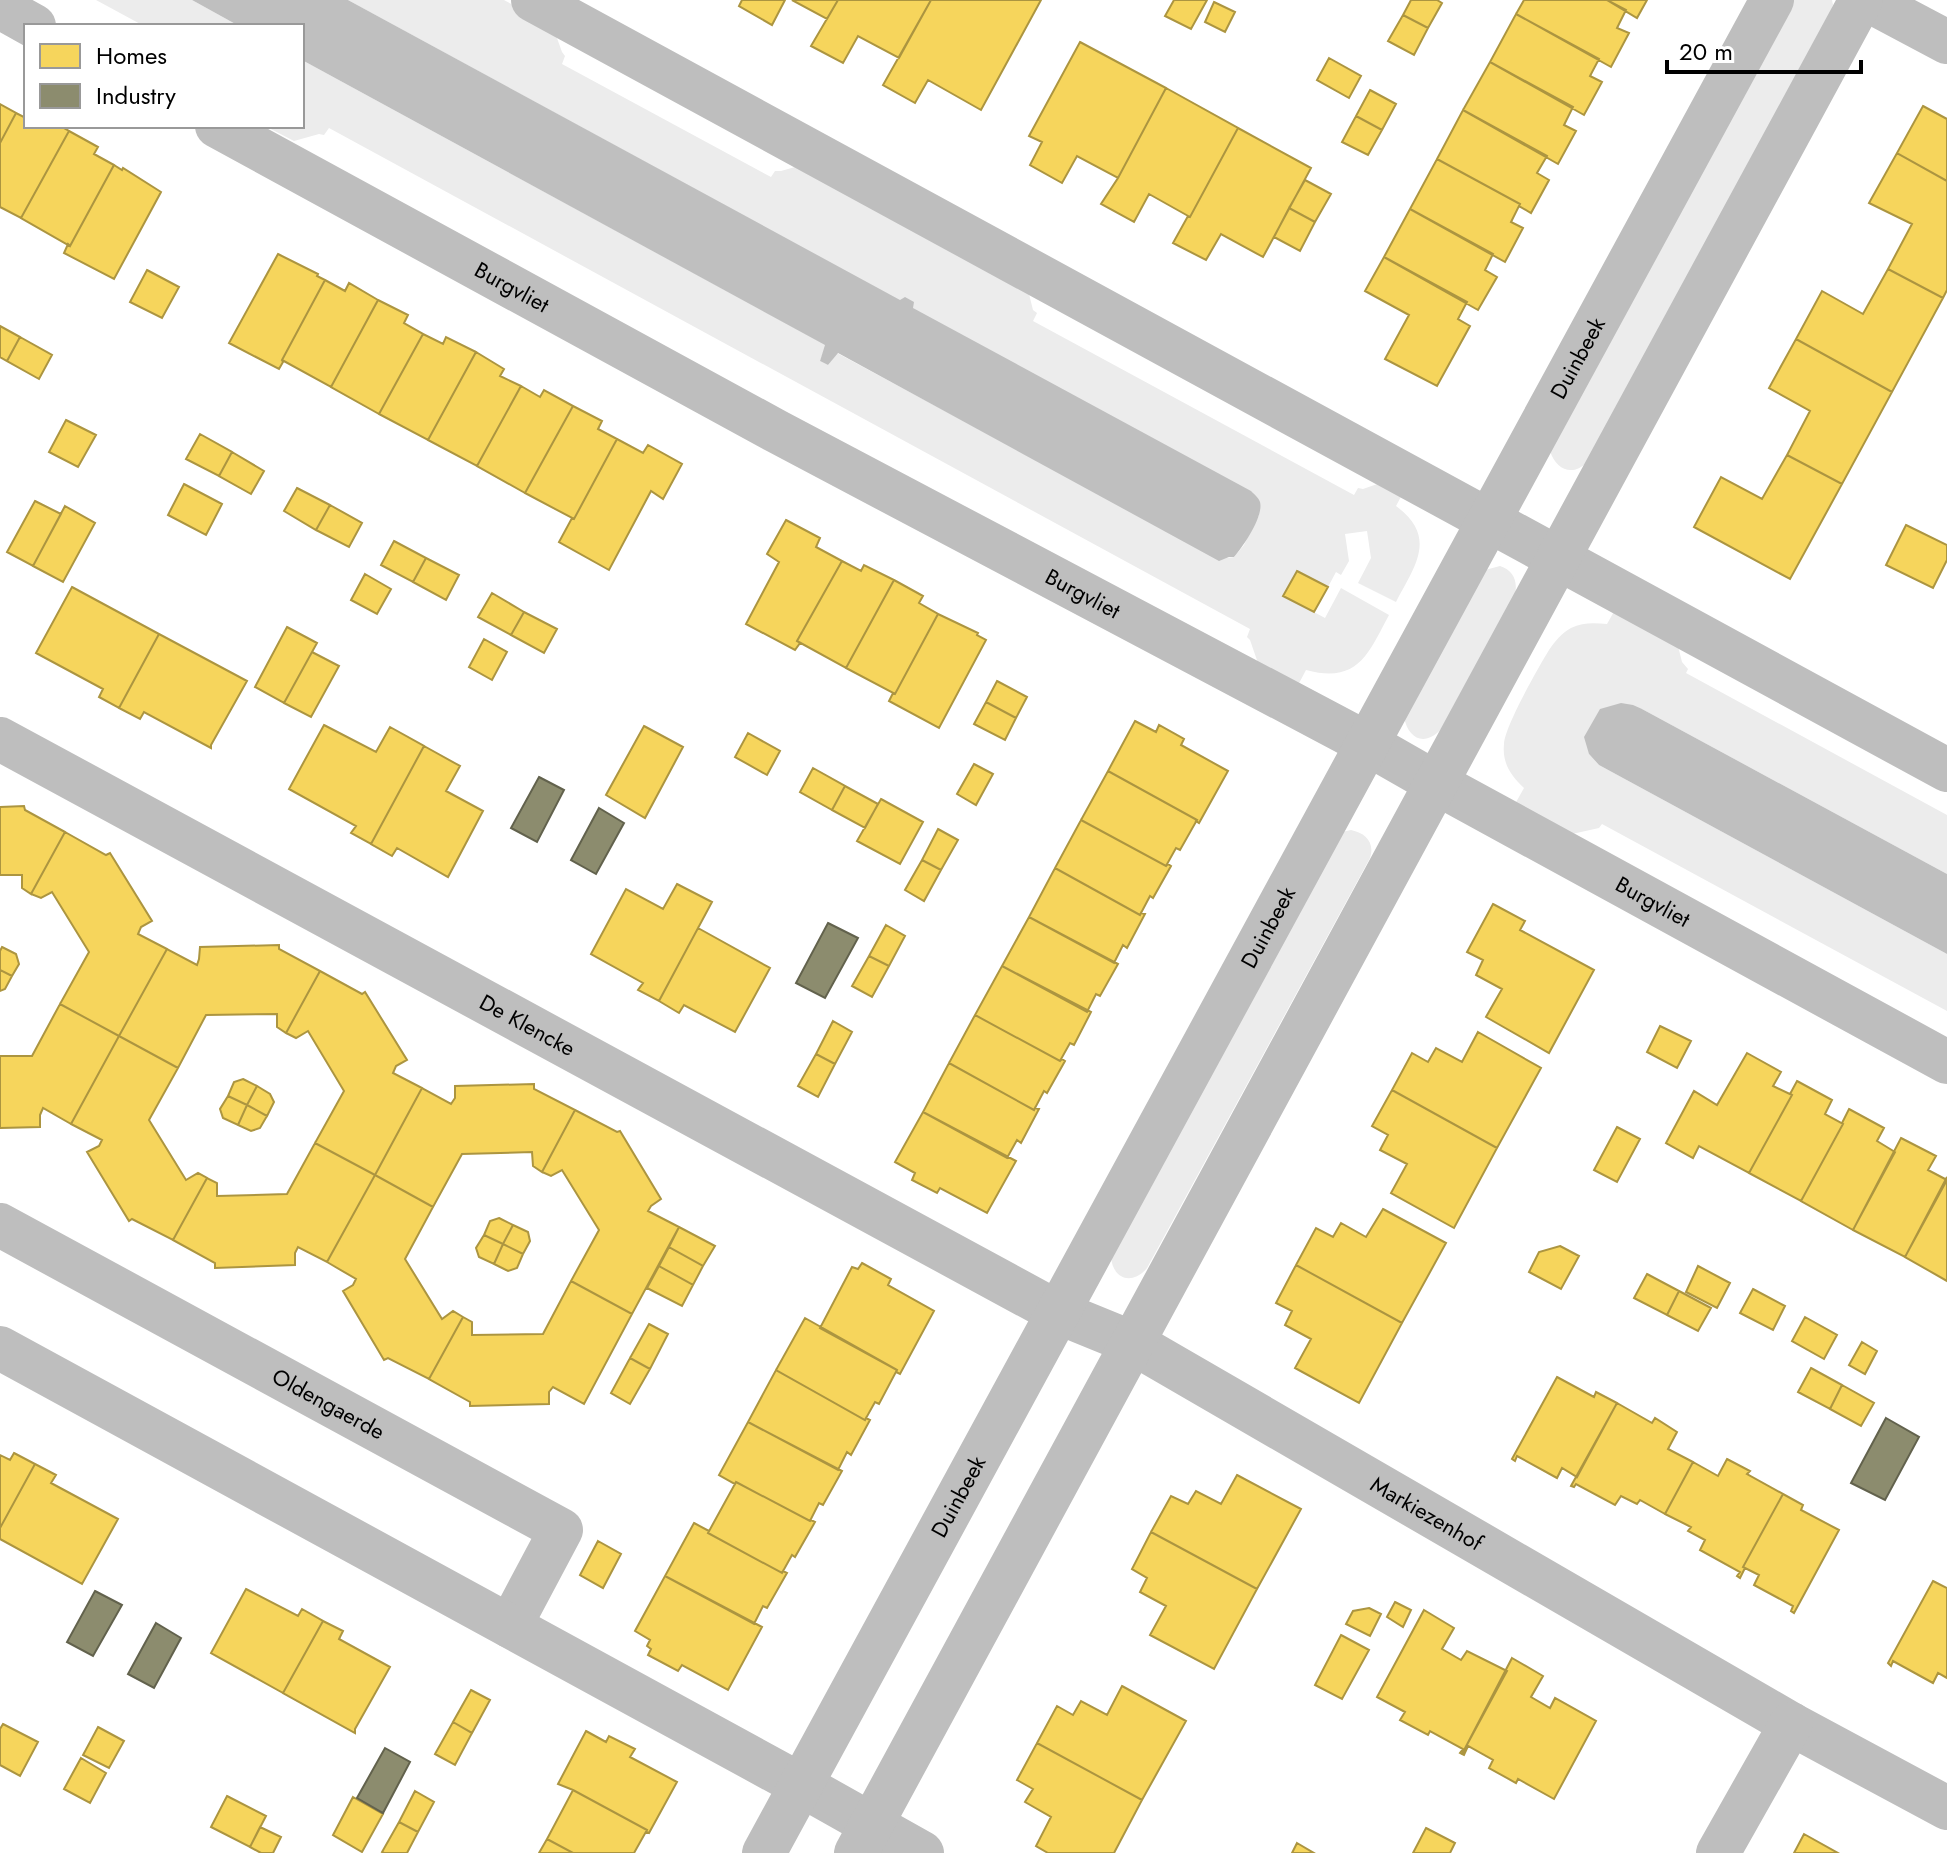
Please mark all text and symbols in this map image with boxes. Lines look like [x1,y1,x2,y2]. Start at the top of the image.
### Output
legend [24,24,304,128]
scale bar [1667,24,1861,74]
text: 20 m [1679,34,1733,69]
text: Homes [96,38,167,73]
text: Industry [96,78,176,113]
street label: Burgvliet [469,254,556,321]
street label: Duinbeek [1542,311,1613,405]
street label: Burgvliet [1040,560,1127,627]
street label: Burgvliet [1610,868,1697,935]
street label: Duinbeek [1232,880,1303,974]
street label: De Klencke [474,986,581,1064]
street label: Oldengaerde [267,1360,391,1447]
street label: Duinbeek [923,1449,993,1543]
street label: Markiezenhof [1365,1468,1490,1559]

